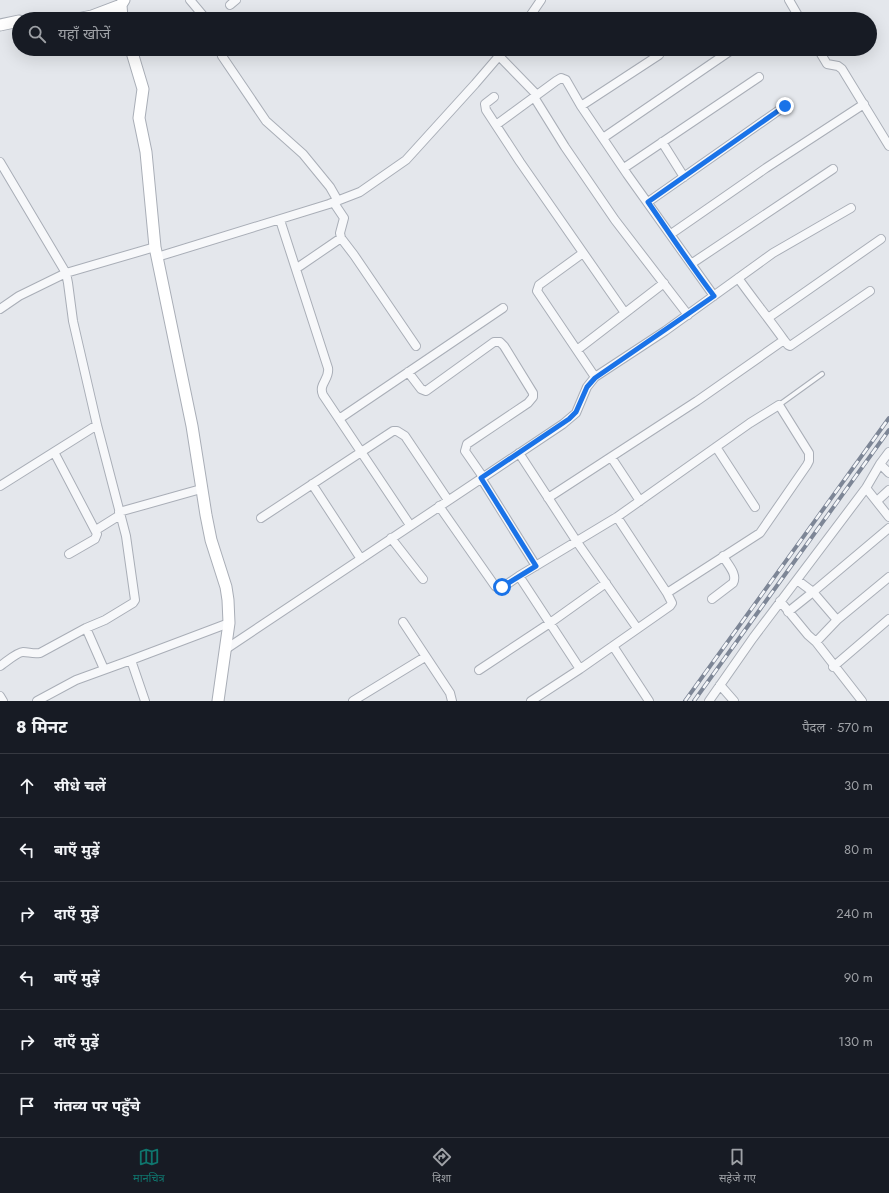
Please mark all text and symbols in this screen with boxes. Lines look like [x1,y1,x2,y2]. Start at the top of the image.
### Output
search box [12,12,877,56]
icon: search [26,23,48,45]
text: यहाँ खोजें [58,23,110,45]
route end [776,97,794,115]
route start [493,578,511,596]
text: 8 मिनट [16,715,67,739]
text: पैदल · 570 m [802,718,873,737]
icon: ahead [16,775,38,797]
text: सीधे चलें [54,775,106,797]
text: 30 m [844,776,873,795]
icon: left [16,839,38,861]
text: बाएँ मुड़ें [54,839,100,861]
text: 80 m [844,840,873,859]
icon: right [16,903,38,925]
text: दाएँ मुड़ें [54,903,99,925]
text: 240 m [836,904,873,923]
icon: left [16,967,38,989]
text: बाएँ मुड़ें [54,967,100,989]
text: 90 m [844,968,873,987]
icon: right [16,1031,38,1053]
text: दाएँ मुड़ें [54,1031,99,1053]
text: 130 m [838,1032,873,1051]
icon: arrive [16,1095,38,1117]
text: गंतव्य पर पहुँचे [54,1095,140,1117]
tab: मानचित्र [133,1146,165,1186]
tab: दिशा [431,1146,453,1186]
tab: सहेजे गए [719,1146,756,1186]

